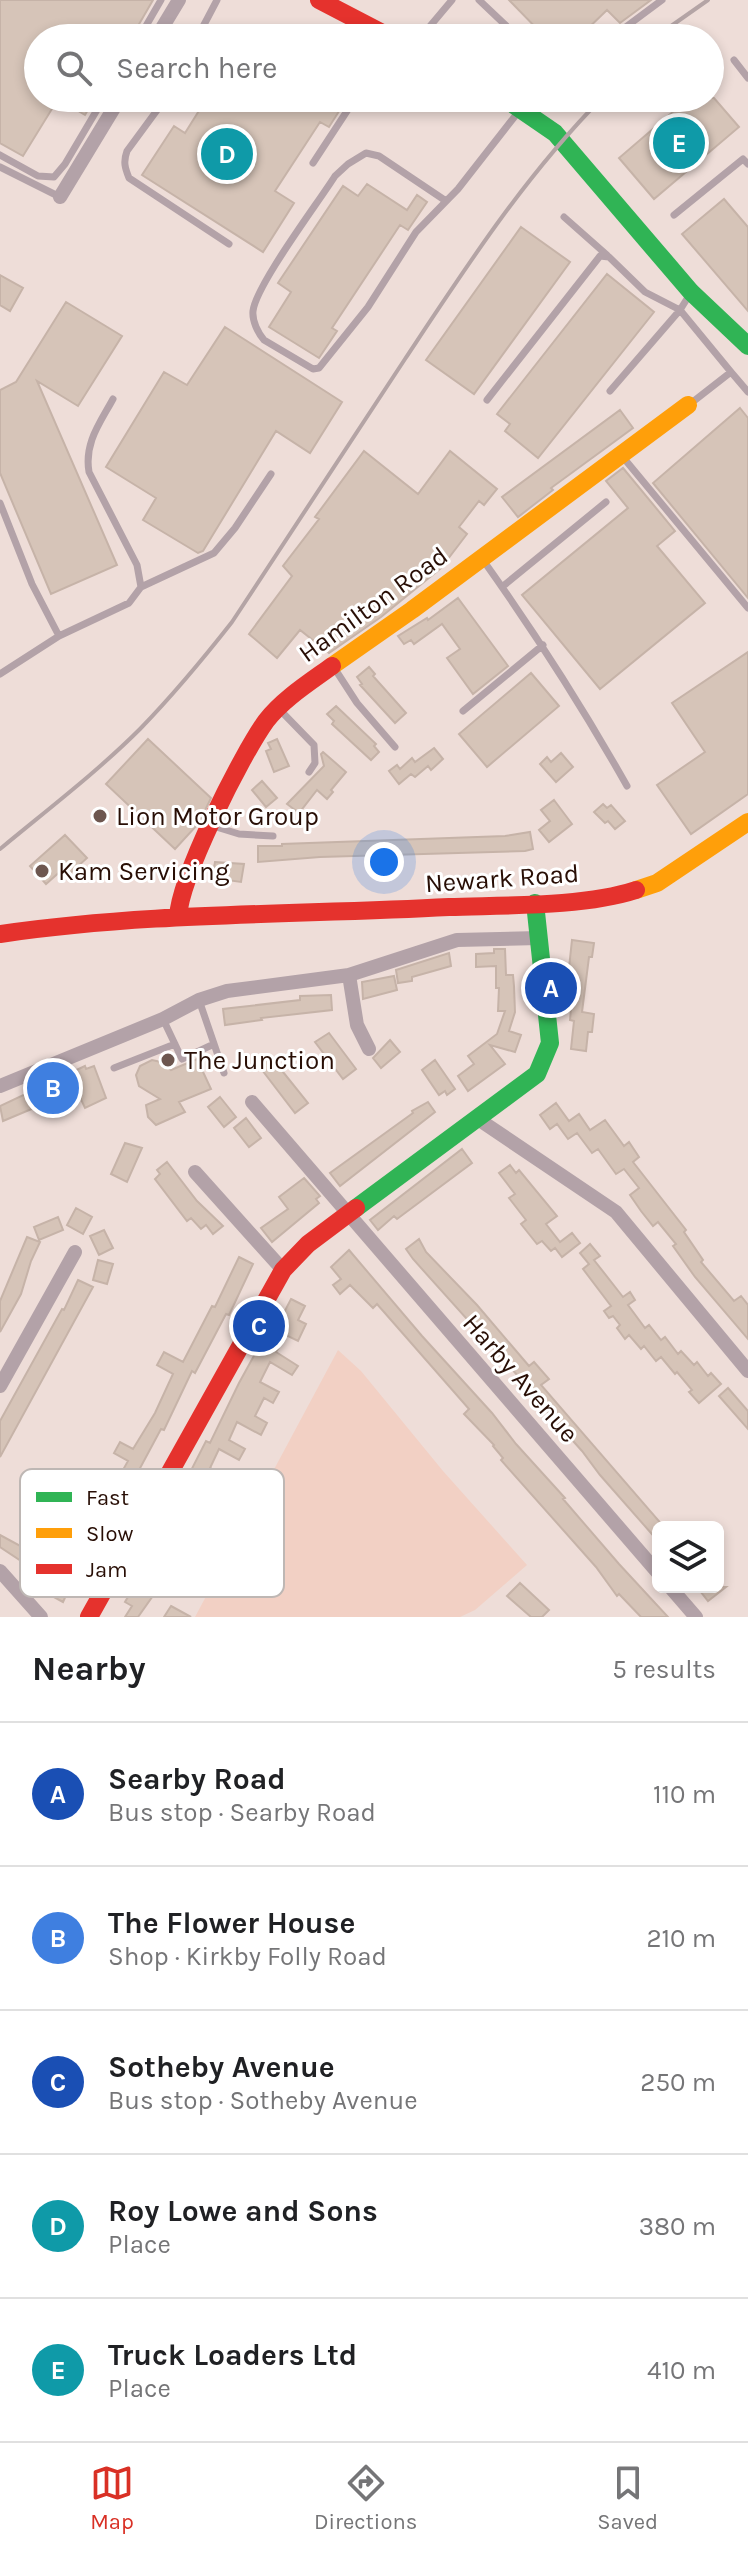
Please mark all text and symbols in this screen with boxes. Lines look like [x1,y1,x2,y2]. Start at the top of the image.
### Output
search box [24,24,724,112]
icon: search [52,46,96,90]
text: Search here [116,50,277,86]
pin: E [653,113,705,173]
pin: D [201,124,253,184]
street label: Hamilton Road [293,540,454,669]
place label: Lion Motor Group [116,801,319,832]
marker: Lion Motor Group [91,807,109,825]
your location [364,842,404,882]
place label: Kam Servicing [58,856,230,887]
street label: Newark Road [424,858,580,899]
marker: Kam Servicing [33,862,51,880]
pin: A [525,958,577,1018]
place label: The Junction [184,1045,335,1076]
marker: The Junction [159,1051,177,1069]
pin: B [27,1058,79,1118]
pin: C [233,1296,285,1356]
street label: Harby Avenue [456,1308,585,1449]
legend [20,1469,284,1597]
text: Fast [86,1485,129,1511]
text: Slow [86,1521,133,1547]
map controls [652,1521,724,1593]
button: layers [652,1521,724,1593]
text: Jam [86,1557,128,1583]
text: Nearby [32,1649,146,1689]
text: 5 results [612,1654,716,1685]
text: Searby Road [108,1761,286,1797]
text: A [50,1779,66,1810]
text: 110 m [653,1779,716,1810]
text: Bus stop · Searby Road [108,1797,376,1828]
text: The Flower House [108,1905,355,1941]
text: B [50,1923,66,1954]
text: 210 m [646,1923,716,1954]
text: Shop · Kirkby Folly Road [108,1941,387,1972]
text: Sotheby Avenue [108,2049,335,2085]
text: C [50,2067,66,2098]
text: 250 m [640,2067,716,2098]
text: Bus stop · Sotheby Avenue [108,2085,418,2116]
text: Roy Lowe and Sons [108,2193,378,2229]
text: D [49,2211,67,2242]
text: 380 m [639,2211,716,2242]
text: Place [108,2229,171,2260]
text: Truck Loaders Ltd [108,2337,357,2373]
text: E [50,2355,66,2386]
text: 410 m [647,2355,716,2386]
text: Place [108,2373,171,2404]
tab: Map [90,2461,134,2535]
tab: Directions [314,2461,417,2535]
tab: Saved [597,2461,658,2535]

